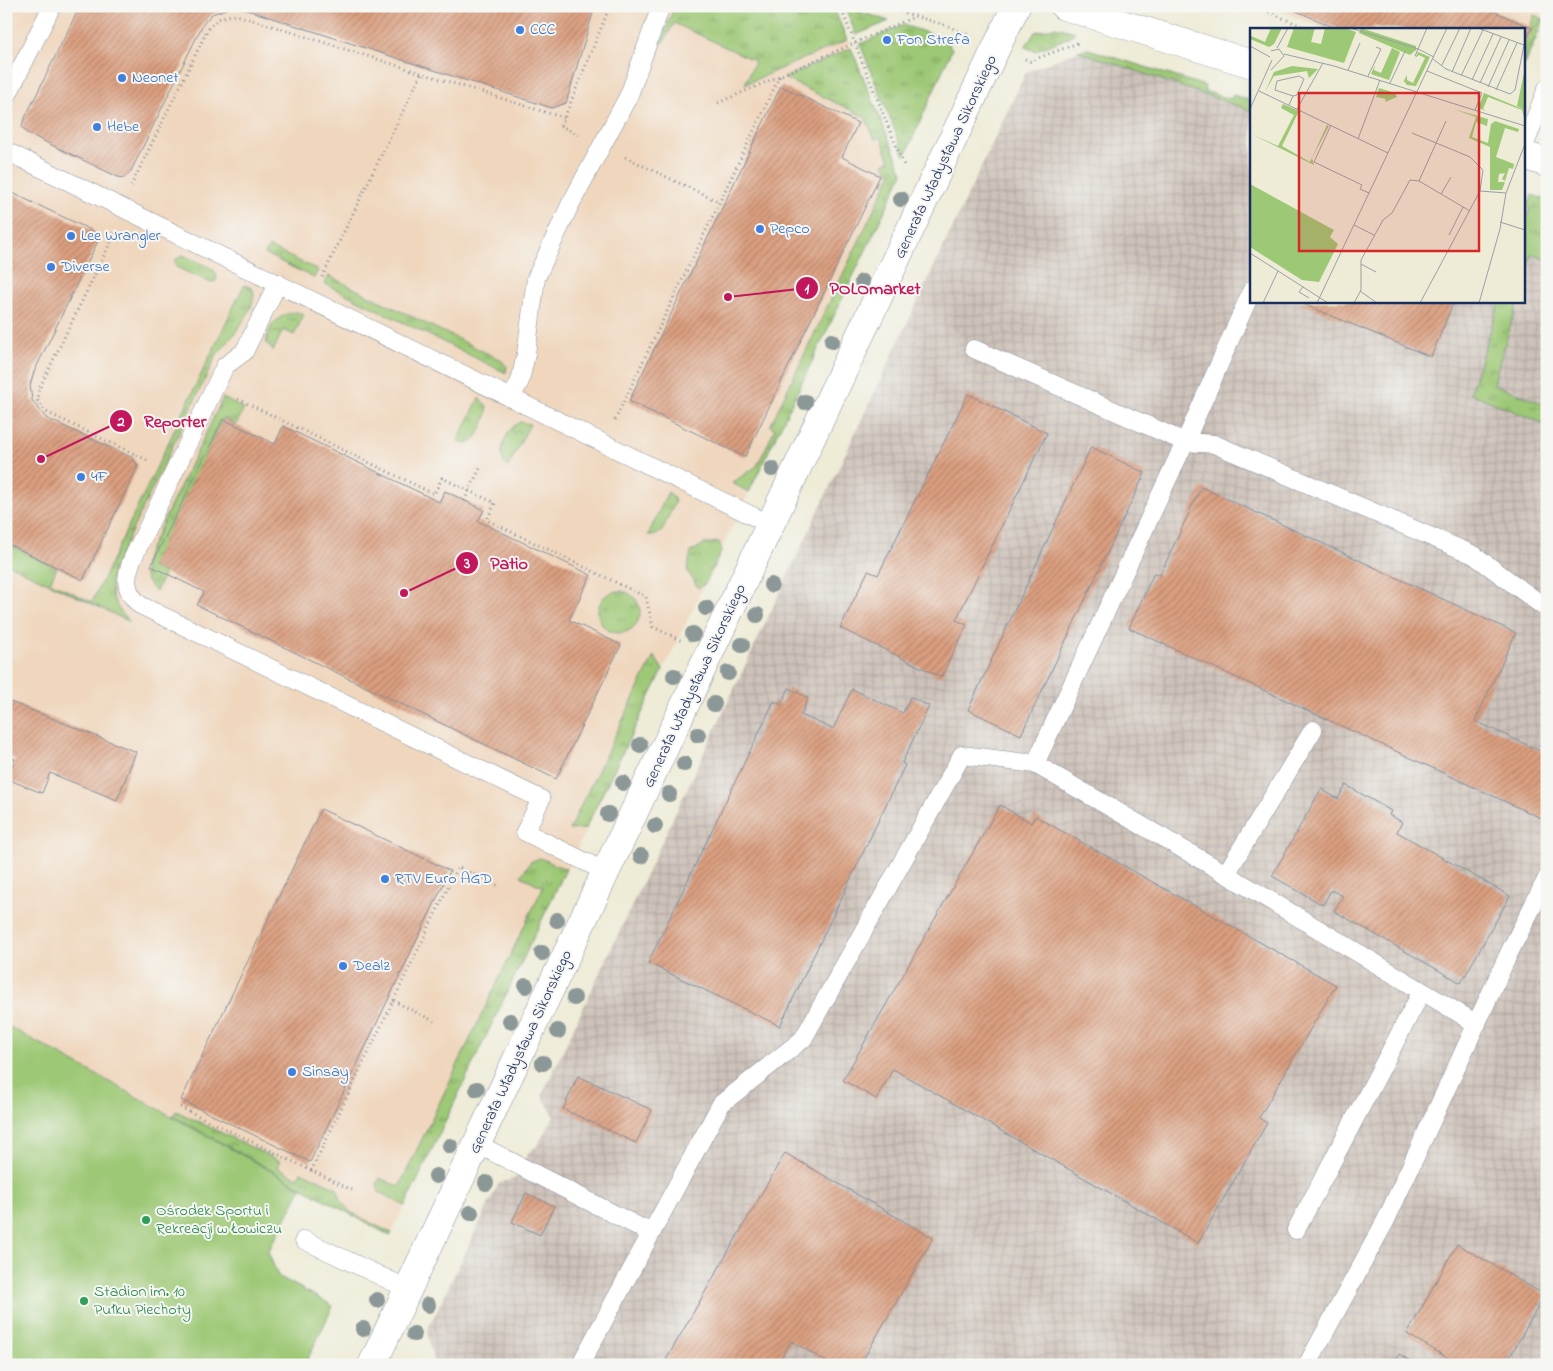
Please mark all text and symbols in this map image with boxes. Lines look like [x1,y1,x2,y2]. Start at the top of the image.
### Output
place label: CCC [530,18,556,42]
marker: CCC [514,24,526,36]
place label: Fon Strefa [896,28,970,52]
inset map [1250,28,1526,302]
marker: Fon Strefa [881,34,893,46]
street label: Generała Władysława Sikorskiego [888,51,1004,263]
place label: Neonet [132,66,179,90]
marker: Neonet [116,72,128,84]
place label: Hebe [107,115,140,139]
marker: Hebe [91,121,103,133]
place label: Pepco [770,217,810,241]
marker: Pepco [754,223,766,235]
place label: Lee Wrangler [81,224,161,248]
marker: Lee Wrangler [65,230,77,242]
place label: Diverse [60,255,111,279]
marker: Diverse [45,261,57,273]
callout: POLOmarket [794,272,930,305]
text: POLOmarket [830,277,921,303]
text: 1 [805,278,810,300]
callout: Reporter [109,405,216,438]
text: Reporter [144,410,207,436]
text: 2 [116,411,125,433]
place label: 4F [91,465,109,489]
marker: 4F [75,471,87,483]
callout: Patio [455,547,537,580]
text: Patio [490,552,528,578]
text: 3 [463,553,470,575]
street label: Generała Władysława Sikorskiego [637,580,753,792]
place label: RTV Euro AGD [395,867,492,891]
marker: RTV Euro AGD [379,873,391,885]
street label: Generała Władysława Sikorskiego [463,946,579,1158]
place label: Dealz [352,954,390,978]
marker: Dealz [337,960,349,972]
place label: Sinsay [302,1060,349,1084]
marker: Sinsay [286,1066,298,1078]
place label: Ośrodek Sportu i Rekreacji w Łowiczu [156,1199,282,1241]
marker: Ośrodek Sportu i Rekreacji w Łowiczu [140,1214,152,1226]
place label: Stadion im. 10 Pułku Piechoty [94,1280,191,1322]
marker: Stadion im. 10 Pułku Piechoty [78,1295,90,1307]

